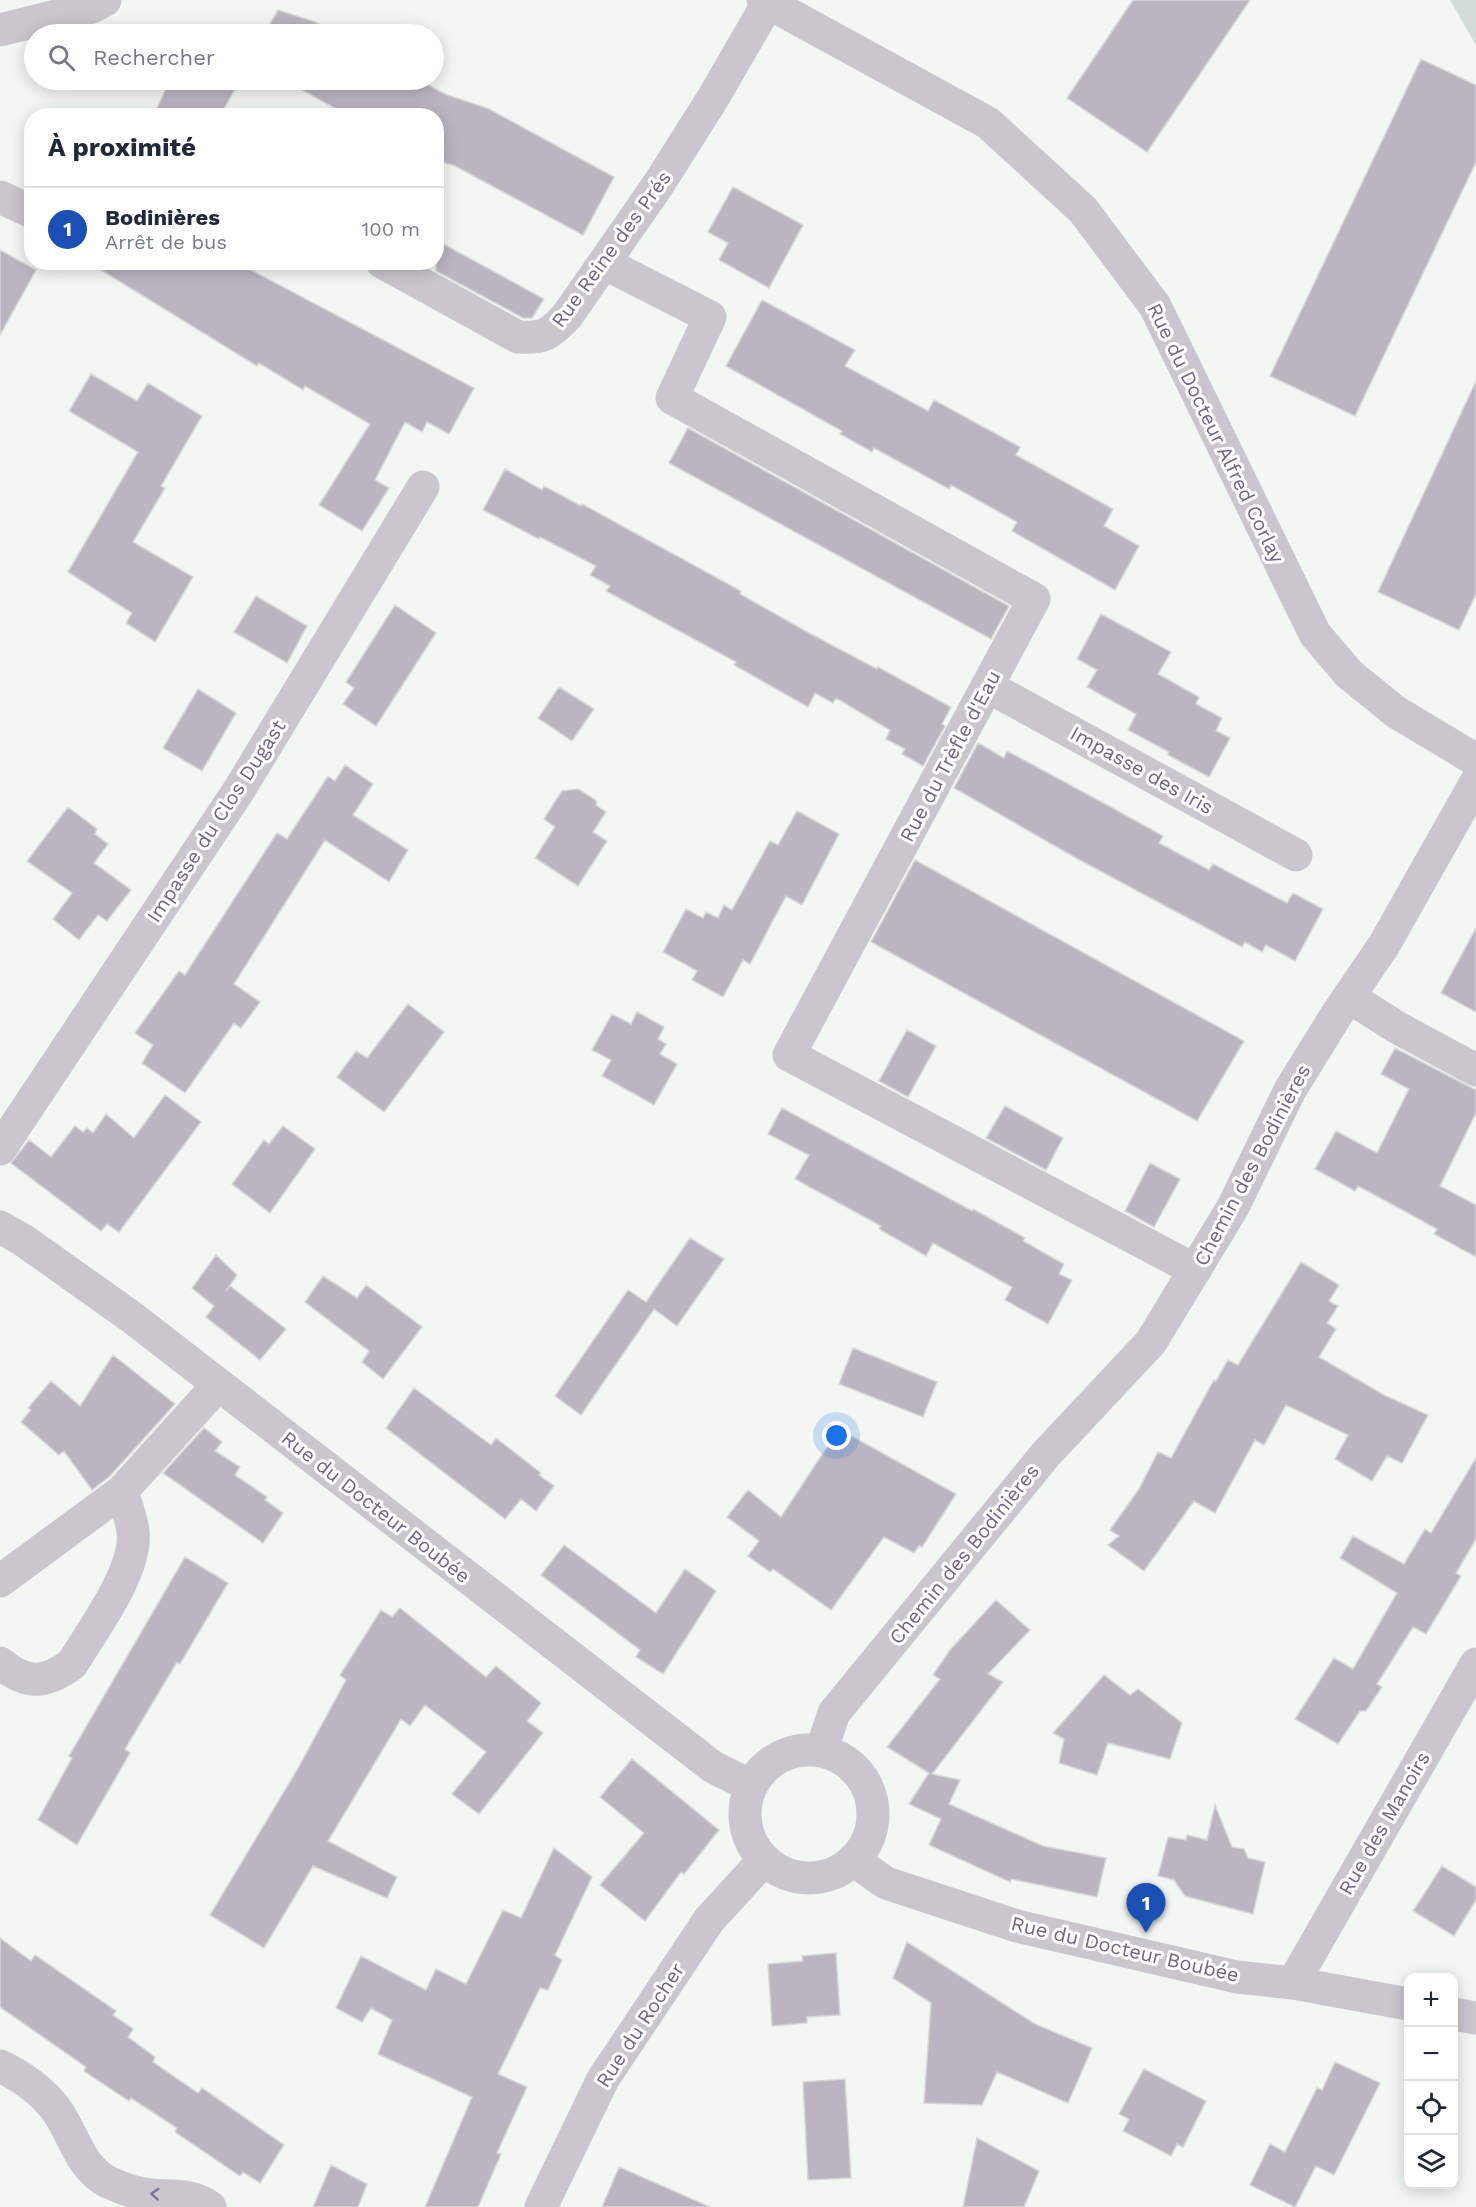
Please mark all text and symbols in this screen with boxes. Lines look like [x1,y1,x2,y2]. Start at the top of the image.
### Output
search box [24,24,444,90]
icon: search [45,41,78,74]
text: Rechercher [93,45,215,70]
text: À proximité [48,132,196,162]
street label: Rue Reine des Prés [546,166,676,332]
text: Bodinières [105,205,220,230]
text: 1 [63,217,72,241]
text: 100 m [361,217,420,241]
text: Arrêt de bus [105,230,227,254]
street label: Rue du Docteur Alfred Corlay [1143,299,1290,567]
street label: Rue du Trèfle d'Eau [895,666,1005,846]
street label: Impasse du Clos Dugast [141,715,291,927]
street label: Impasse des Iris [1066,721,1218,819]
street label: Chemin des Bodinières [1189,1060,1315,1270]
your location [822,1421,851,1450]
street label: Rue du Docteur Boubée [277,1426,475,1588]
street label: Chemin des Bodinières [884,1459,1044,1649]
street label: Rue des Manoirs [1333,1747,1435,1899]
pin: 1 [1126,1884,1166,1933]
street label: Rue du Docteur Boubée [1009,1911,1241,1987]
street label: Rue du Rocher [591,1958,689,2092]
map controls [1404,1973,1458,2189]
button: + [1404,1973,1458,2027]
button: − [1404,2027,1458,2081]
button: locate [1404,2081,1458,2135]
button: layers [1404,2135,1458,2189]
one-way arrow [150,2187,159,2200]

